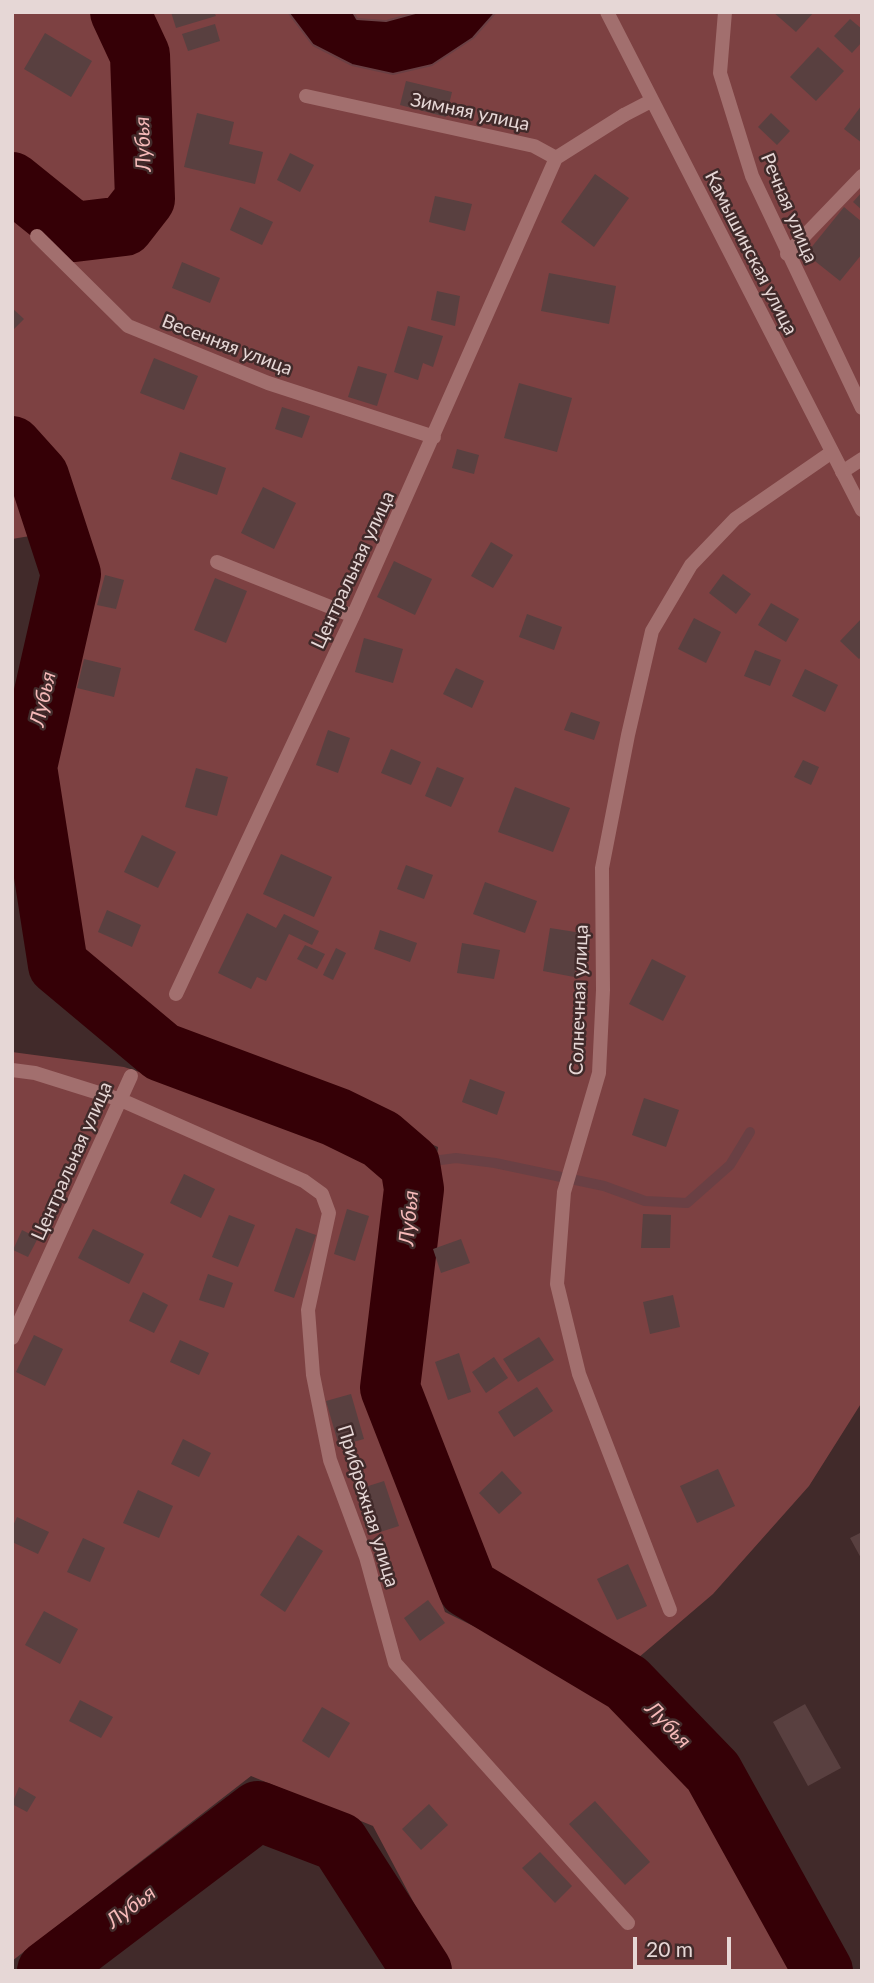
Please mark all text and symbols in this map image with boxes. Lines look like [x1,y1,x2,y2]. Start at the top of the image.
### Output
street label: Зимняя улица [408,88,532,136]
water label: Лубья [129,116,157,172]
street label: Речная улица [756,150,822,266]
street label: Камышинская улица [700,167,802,339]
street label: Весенняя улица [158,310,296,380]
street label: Центральная улица [307,488,399,652]
water label: Лубья [25,669,61,729]
street label: Солнечная улица [565,924,593,1076]
street label: Центральная улица [27,1078,117,1244]
water label: Лубья [394,1189,424,1247]
street label: Прибрежная улица [332,1422,404,1590]
water label: Лубья [640,1696,696,1754]
water label: Лубья [101,1880,161,1934]
scale bar [636,1924,734,1968]
text: 20 m [646,1936,693,1961]

